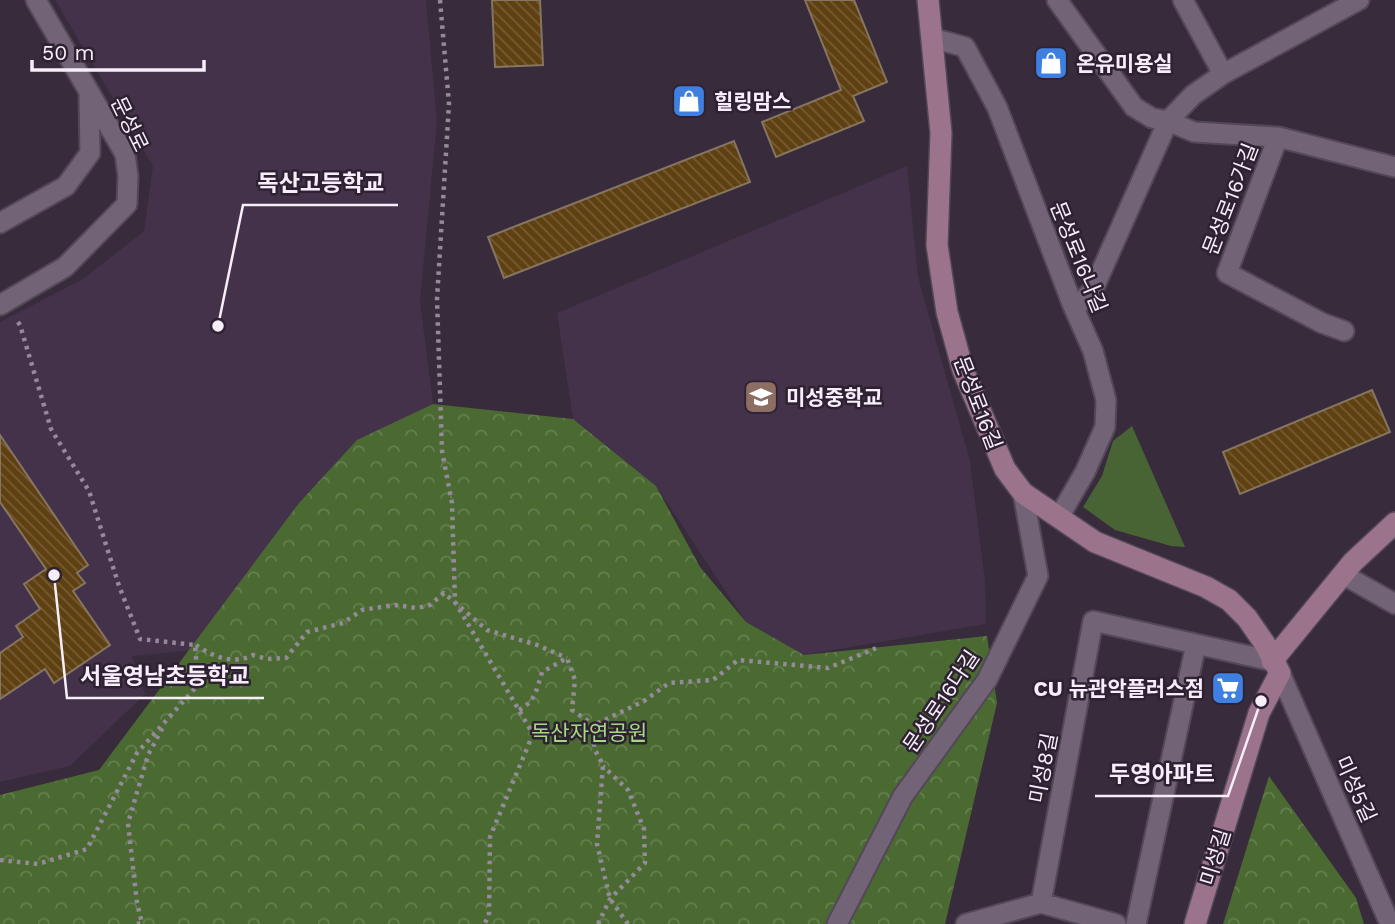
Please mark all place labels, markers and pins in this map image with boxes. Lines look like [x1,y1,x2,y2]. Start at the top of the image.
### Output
shop icon: 온유미용실 [1032,44,1070,82]
place label: 온유미용실 [1076,51,1173,76]
shop icon: 힐링맘스 [670,82,708,120]
place label: 힐링맘스 [714,89,791,114]
callout: 독산고등학교 [243,161,398,205]
school or university icon: 미성중학교 [742,378,780,416]
place label: 미성중학교 [786,385,883,410]
callout: 서울영남초등학교 [67,654,264,698]
supermarket icon: CU 뉴관악플러스점 [1209,669,1247,707]
place label: CU 뉴관악플러스점 [1034,676,1204,701]
callout: 두영아파트 [1095,752,1228,796]

